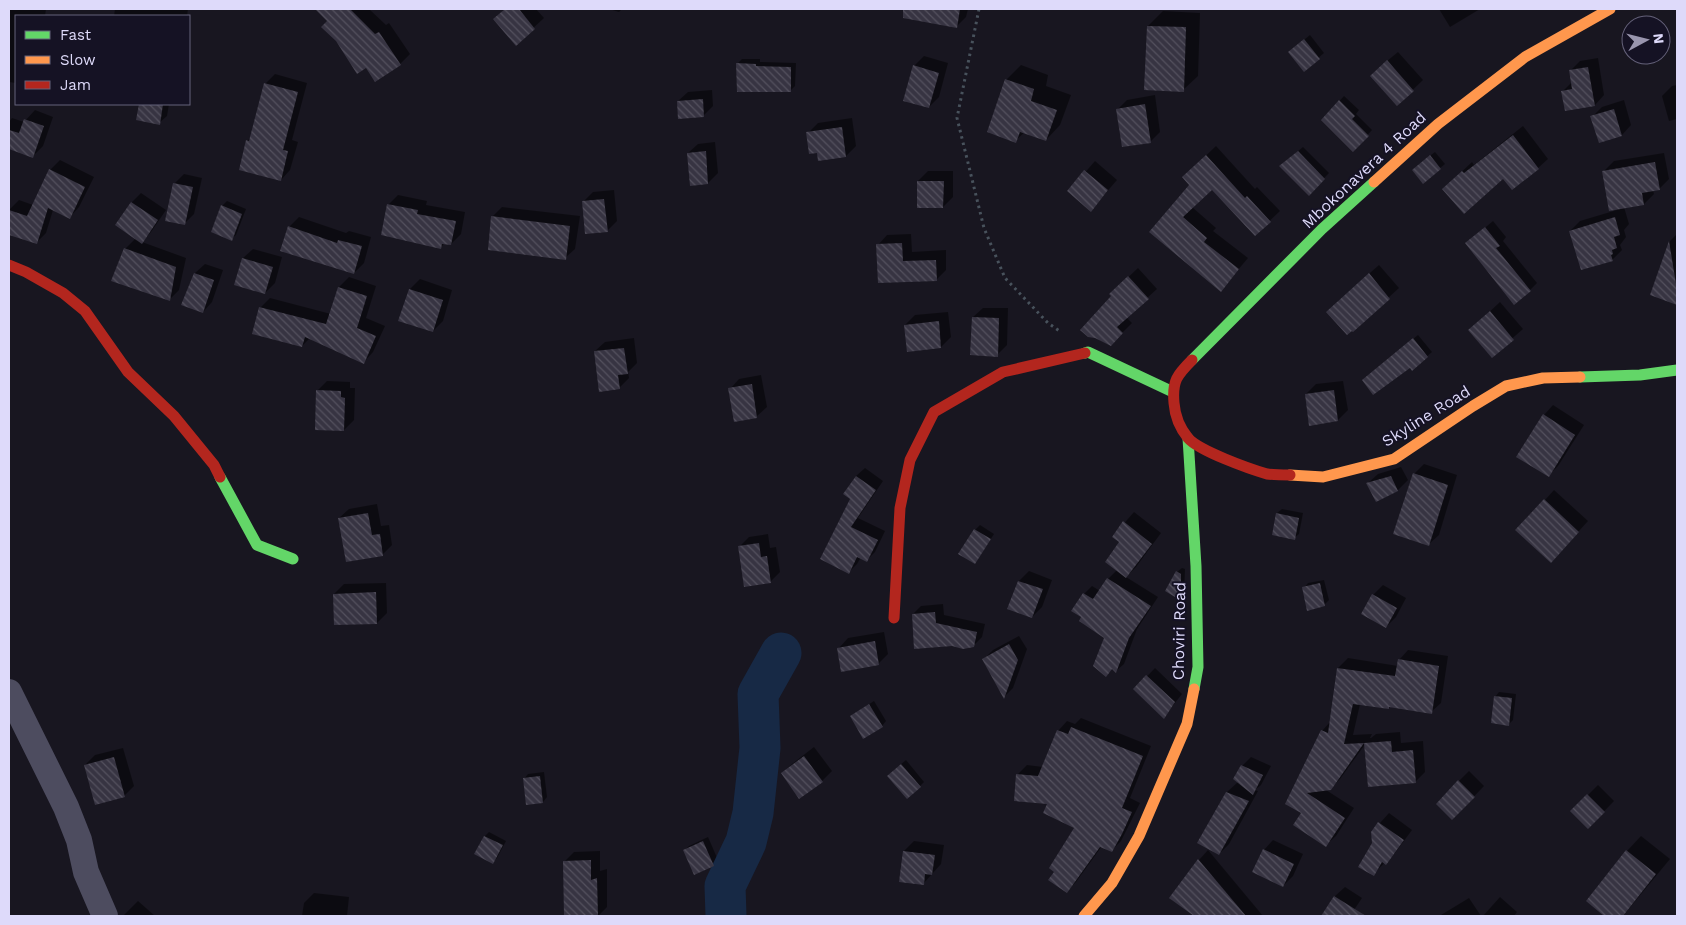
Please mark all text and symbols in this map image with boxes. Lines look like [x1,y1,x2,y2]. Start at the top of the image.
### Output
legend [15,15,190,105]
north arrow [1621,15,1671,65]
text: Fast [60,26,92,44]
text: N [1650,32,1667,45]
text: Slow [60,51,96,69]
text: Jam [60,76,91,94]
street label: Mbokonavera 4 Road [1298,108,1430,232]
street label: Skyline Road [1378,381,1474,451]
street label: Choviri Road [1169,582,1189,680]

